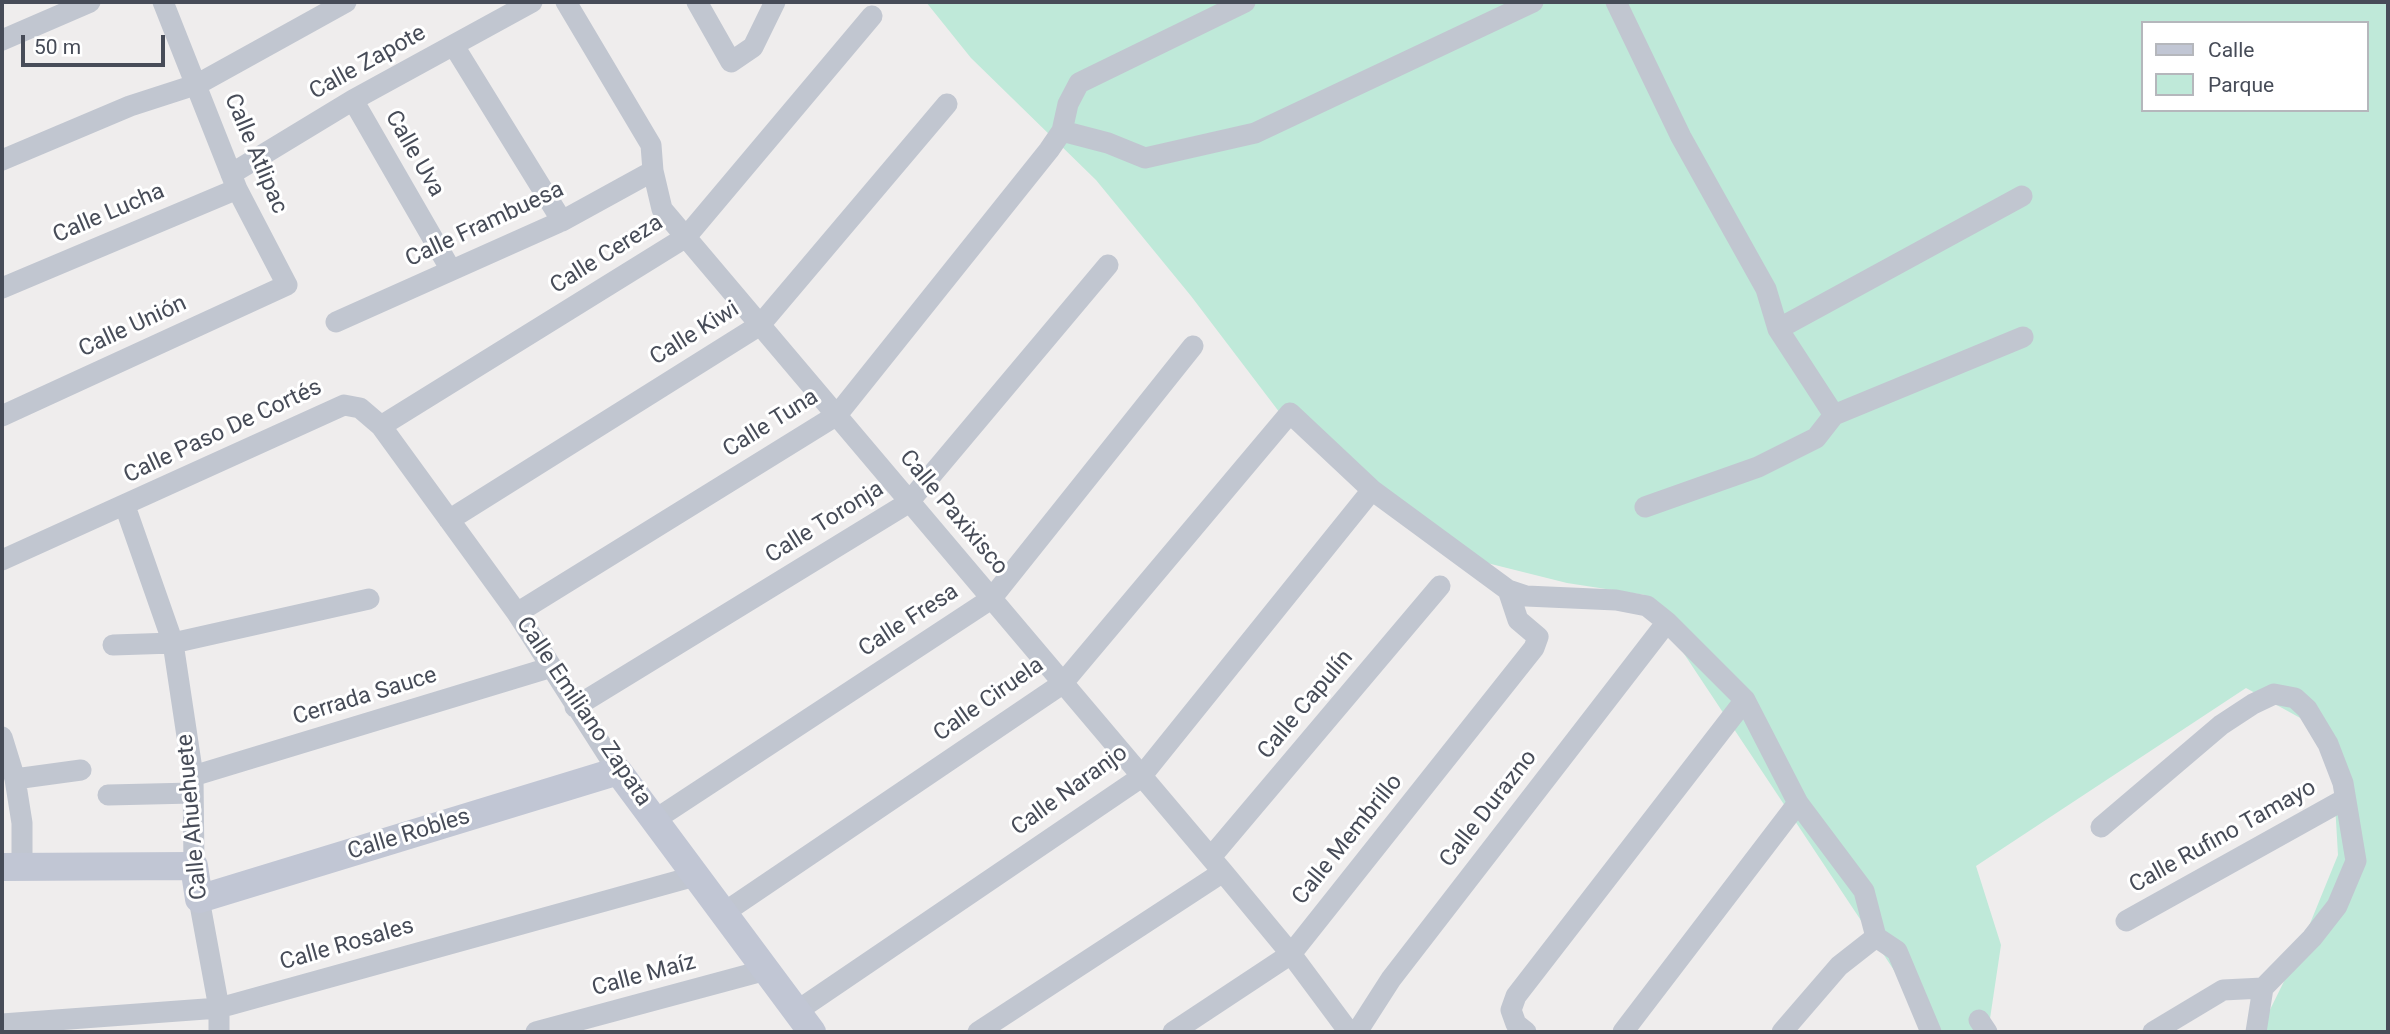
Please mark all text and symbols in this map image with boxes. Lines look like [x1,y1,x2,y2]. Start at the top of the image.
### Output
street label: Calle Zapote [305,20,431,106]
scale bar [24,21,168,65]
legend [2142,21,2369,112]
text: 50 m [34,35,81,59]
text: Calle [2208,38,2254,62]
text: Parque [2208,73,2274,97]
street label: Calle Atlipac [217,90,293,218]
street label: Calle Uva [378,106,450,202]
street label: Calle Frambuesa [402,176,568,274]
street label: Calle Lucha [49,178,169,250]
street label: Calle Cereza [546,210,668,300]
street label: Calle Unión [75,290,191,364]
street label: Calle Kiwi [646,296,744,372]
street label: Calle Paso De Cortés [120,374,326,490]
street label: Calle Tuna [718,384,824,464]
street label: Calle Paxixisco [893,445,1013,581]
street label: Calle Toronja [761,476,889,570]
street label: Calle Fresa [854,579,964,663]
street label: Calle Emiliano Zapata [509,612,657,812]
street label: Calle Capulín [1252,645,1360,765]
street label: Calle Ciruela [929,652,1049,748]
street label: Cerrada Sauce [290,662,440,732]
street label: Calle Ahuehuete [172,733,214,901]
street label: Calle Naranjo [1007,740,1133,842]
street label: Calle Durazno [1435,745,1543,873]
street label: Calle Membrillo [1287,769,1409,911]
street label: Calle Rufino Tamayo [2125,774,2321,900]
street label: Calle Robles [345,803,473,867]
street label: Calle Rosales [277,913,417,977]
street label: Calle Maíz [589,949,699,1003]

